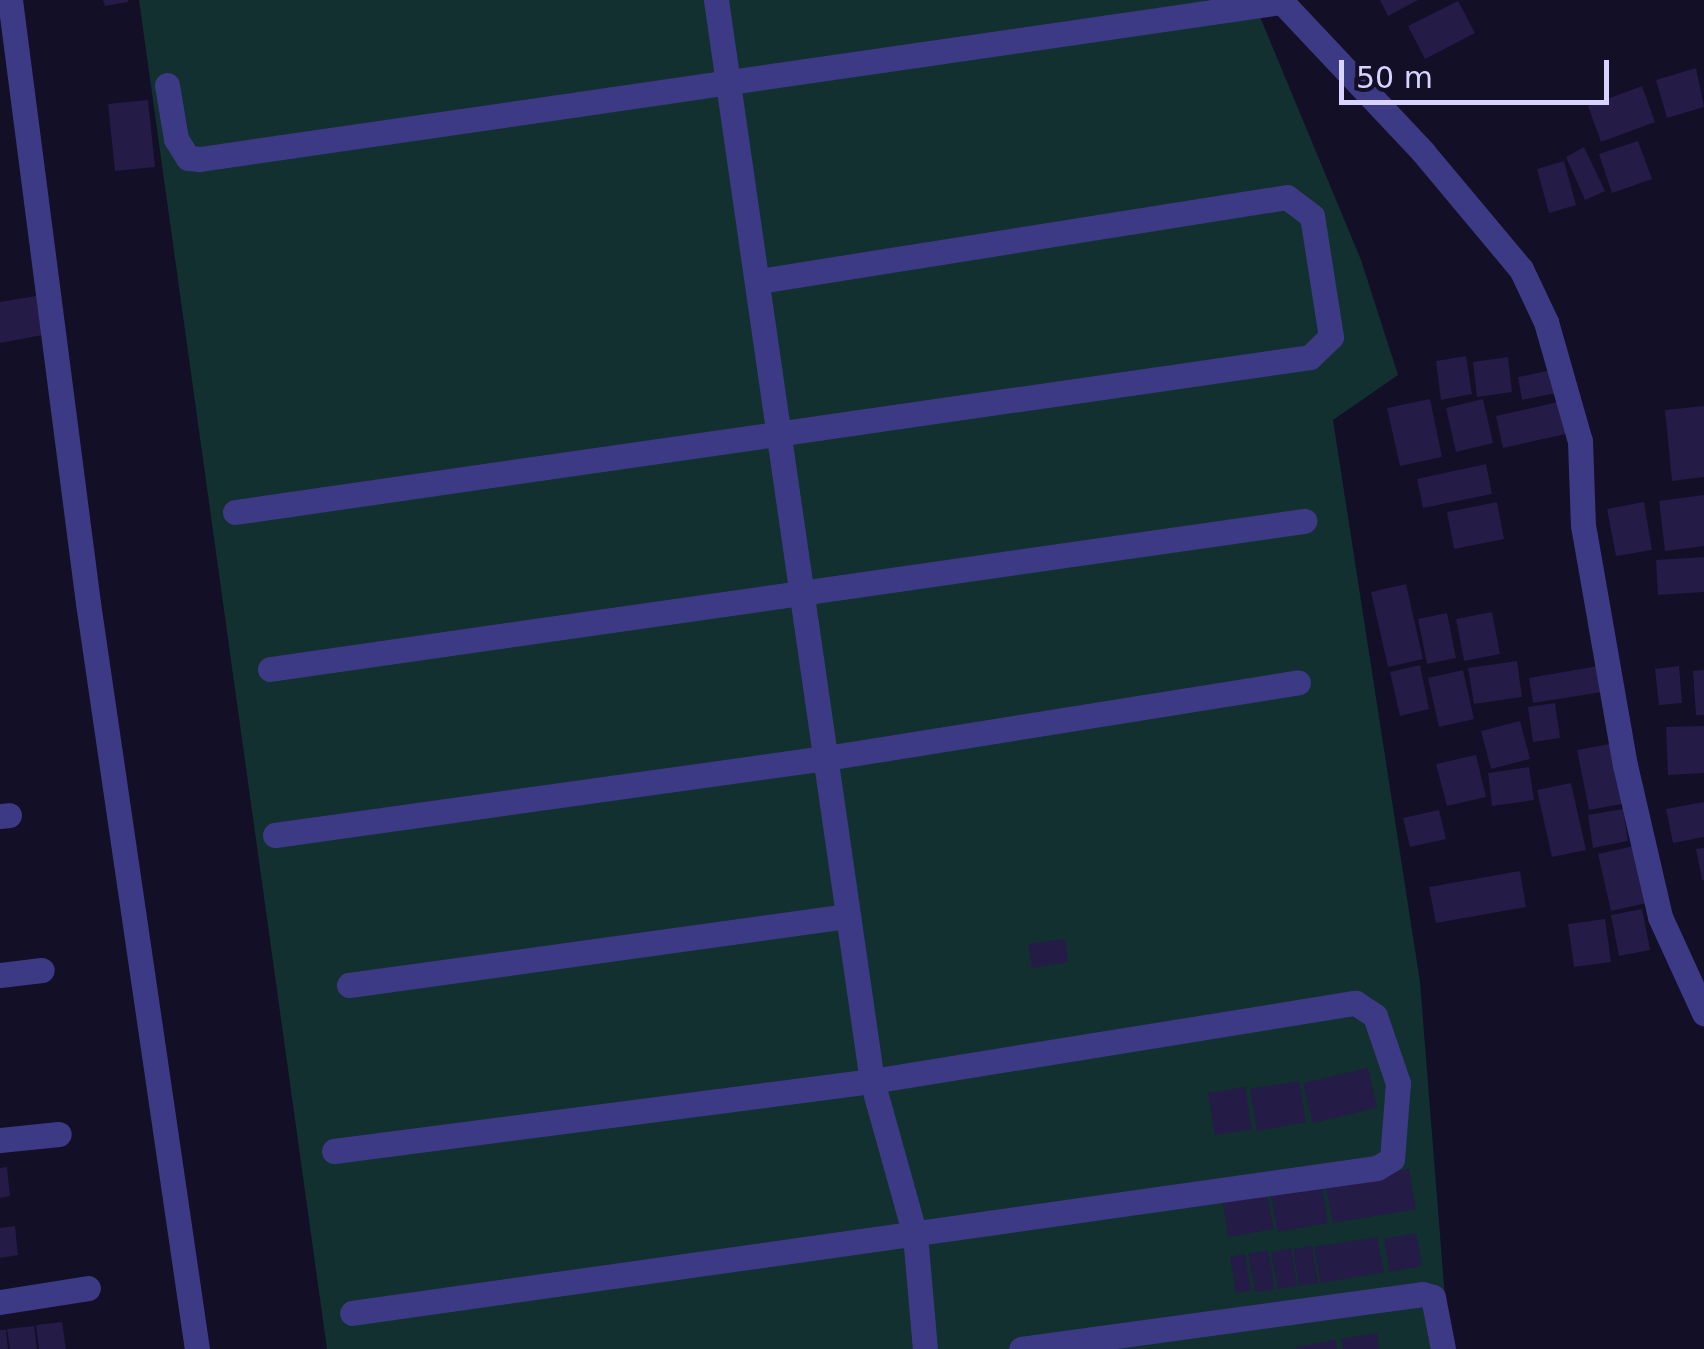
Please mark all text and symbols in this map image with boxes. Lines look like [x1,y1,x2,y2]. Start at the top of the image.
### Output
scale bar [1344,40,1614,102]
text: 50 m [1356,60,1433,95]

